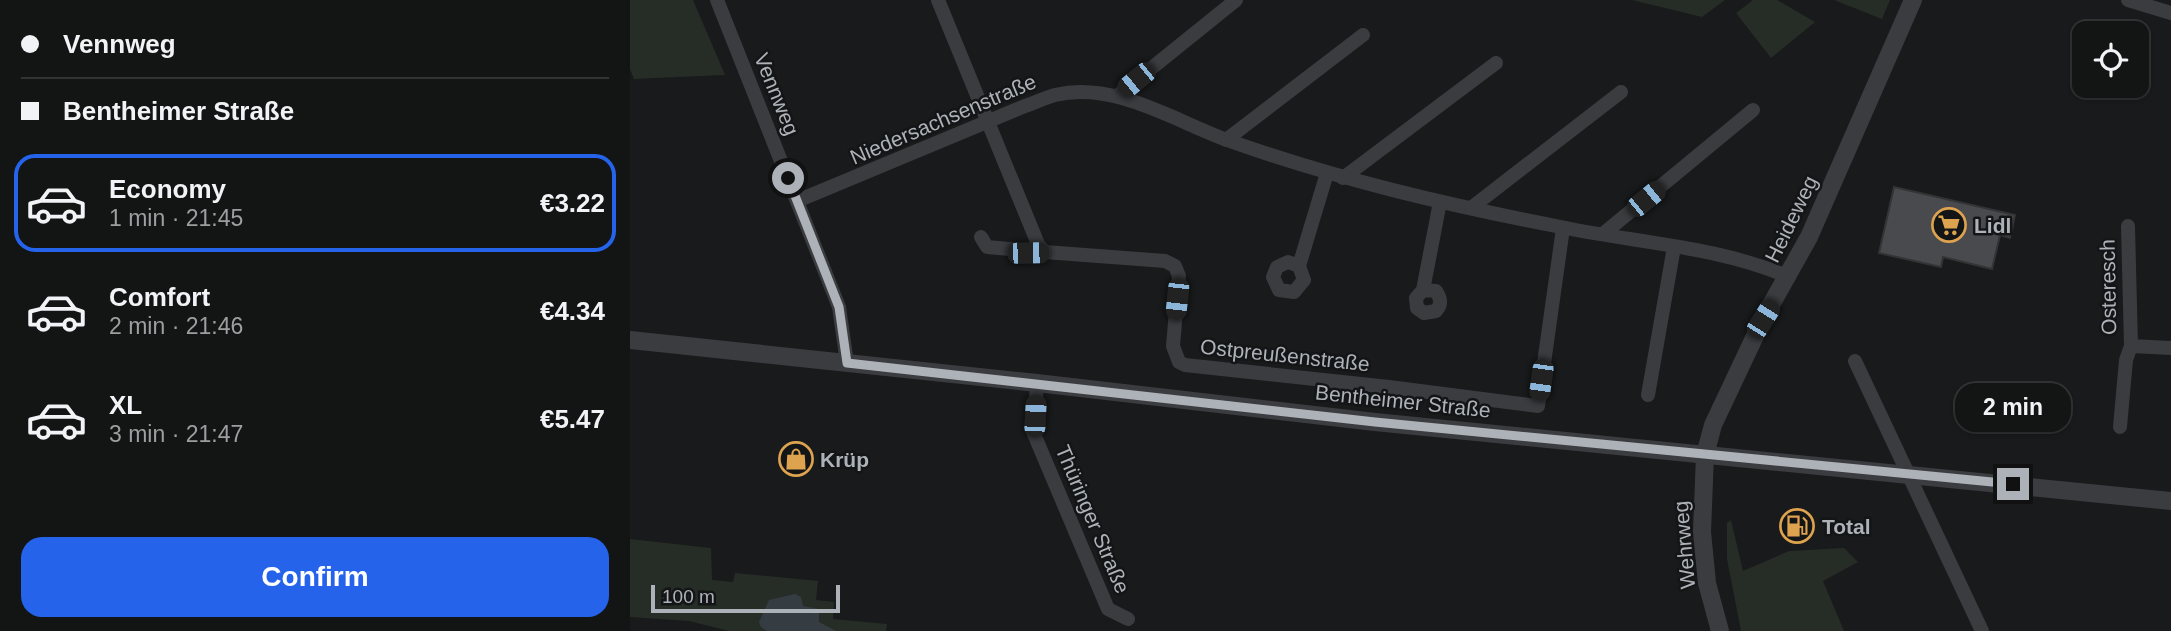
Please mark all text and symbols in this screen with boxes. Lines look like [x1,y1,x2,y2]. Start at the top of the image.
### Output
map controls [2072,21,2149,98]
button: locate [2072,21,2149,98]
text: Vennweg [63,29,176,59]
street label: Vennweg [750,50,804,138]
car [1114,59,1159,101]
street label: Niedersachsenstraße [847,69,1039,169]
text: Bentheimer Straße [63,96,294,126]
route start [772,162,804,194]
icon: car [25,172,88,235]
street label: Heideweg [1760,172,1822,266]
text: Economy [109,174,226,204]
car [1624,178,1669,220]
text: €3.22 [540,188,605,218]
text: 1 min · 21:45 [109,205,243,231]
supermarket icon: Lidl [1930,206,1968,244]
place label: Lidl [1974,214,2011,237]
street label: Osteresch [2096,239,2120,335]
car [1007,242,1050,264]
car [1165,277,1190,321]
icon: car [25,280,88,343]
text: Comfort [109,282,210,312]
text: €4.34 [540,296,605,326]
car [1743,296,1784,342]
text: 2 min · 21:46 [109,313,243,339]
street label: Ostpreußenstraße [1199,335,1371,375]
car [1528,358,1555,402]
street label: Bentheimer Straße [1314,380,1492,422]
callout: 2 min [1955,382,2071,432]
icon: car [25,388,88,451]
text: XL [109,390,142,420]
car [1024,394,1047,438]
text: 2 min [1983,394,2043,420]
text: €5.47 [540,404,605,434]
text: 3 min · 21:47 [109,421,243,447]
shop icon: Krüp [777,440,815,478]
street label: Thüringer Straße [1051,441,1135,597]
place label: Krüp [820,448,869,471]
route end [1997,468,2029,500]
street label: Wehrweg [1669,500,1699,590]
fuel station icon: Total [1778,507,1816,545]
place label: Total [1822,515,1871,538]
button: Confirm [21,537,609,617]
scale bar [651,582,840,614]
text: 100 m [662,586,715,607]

